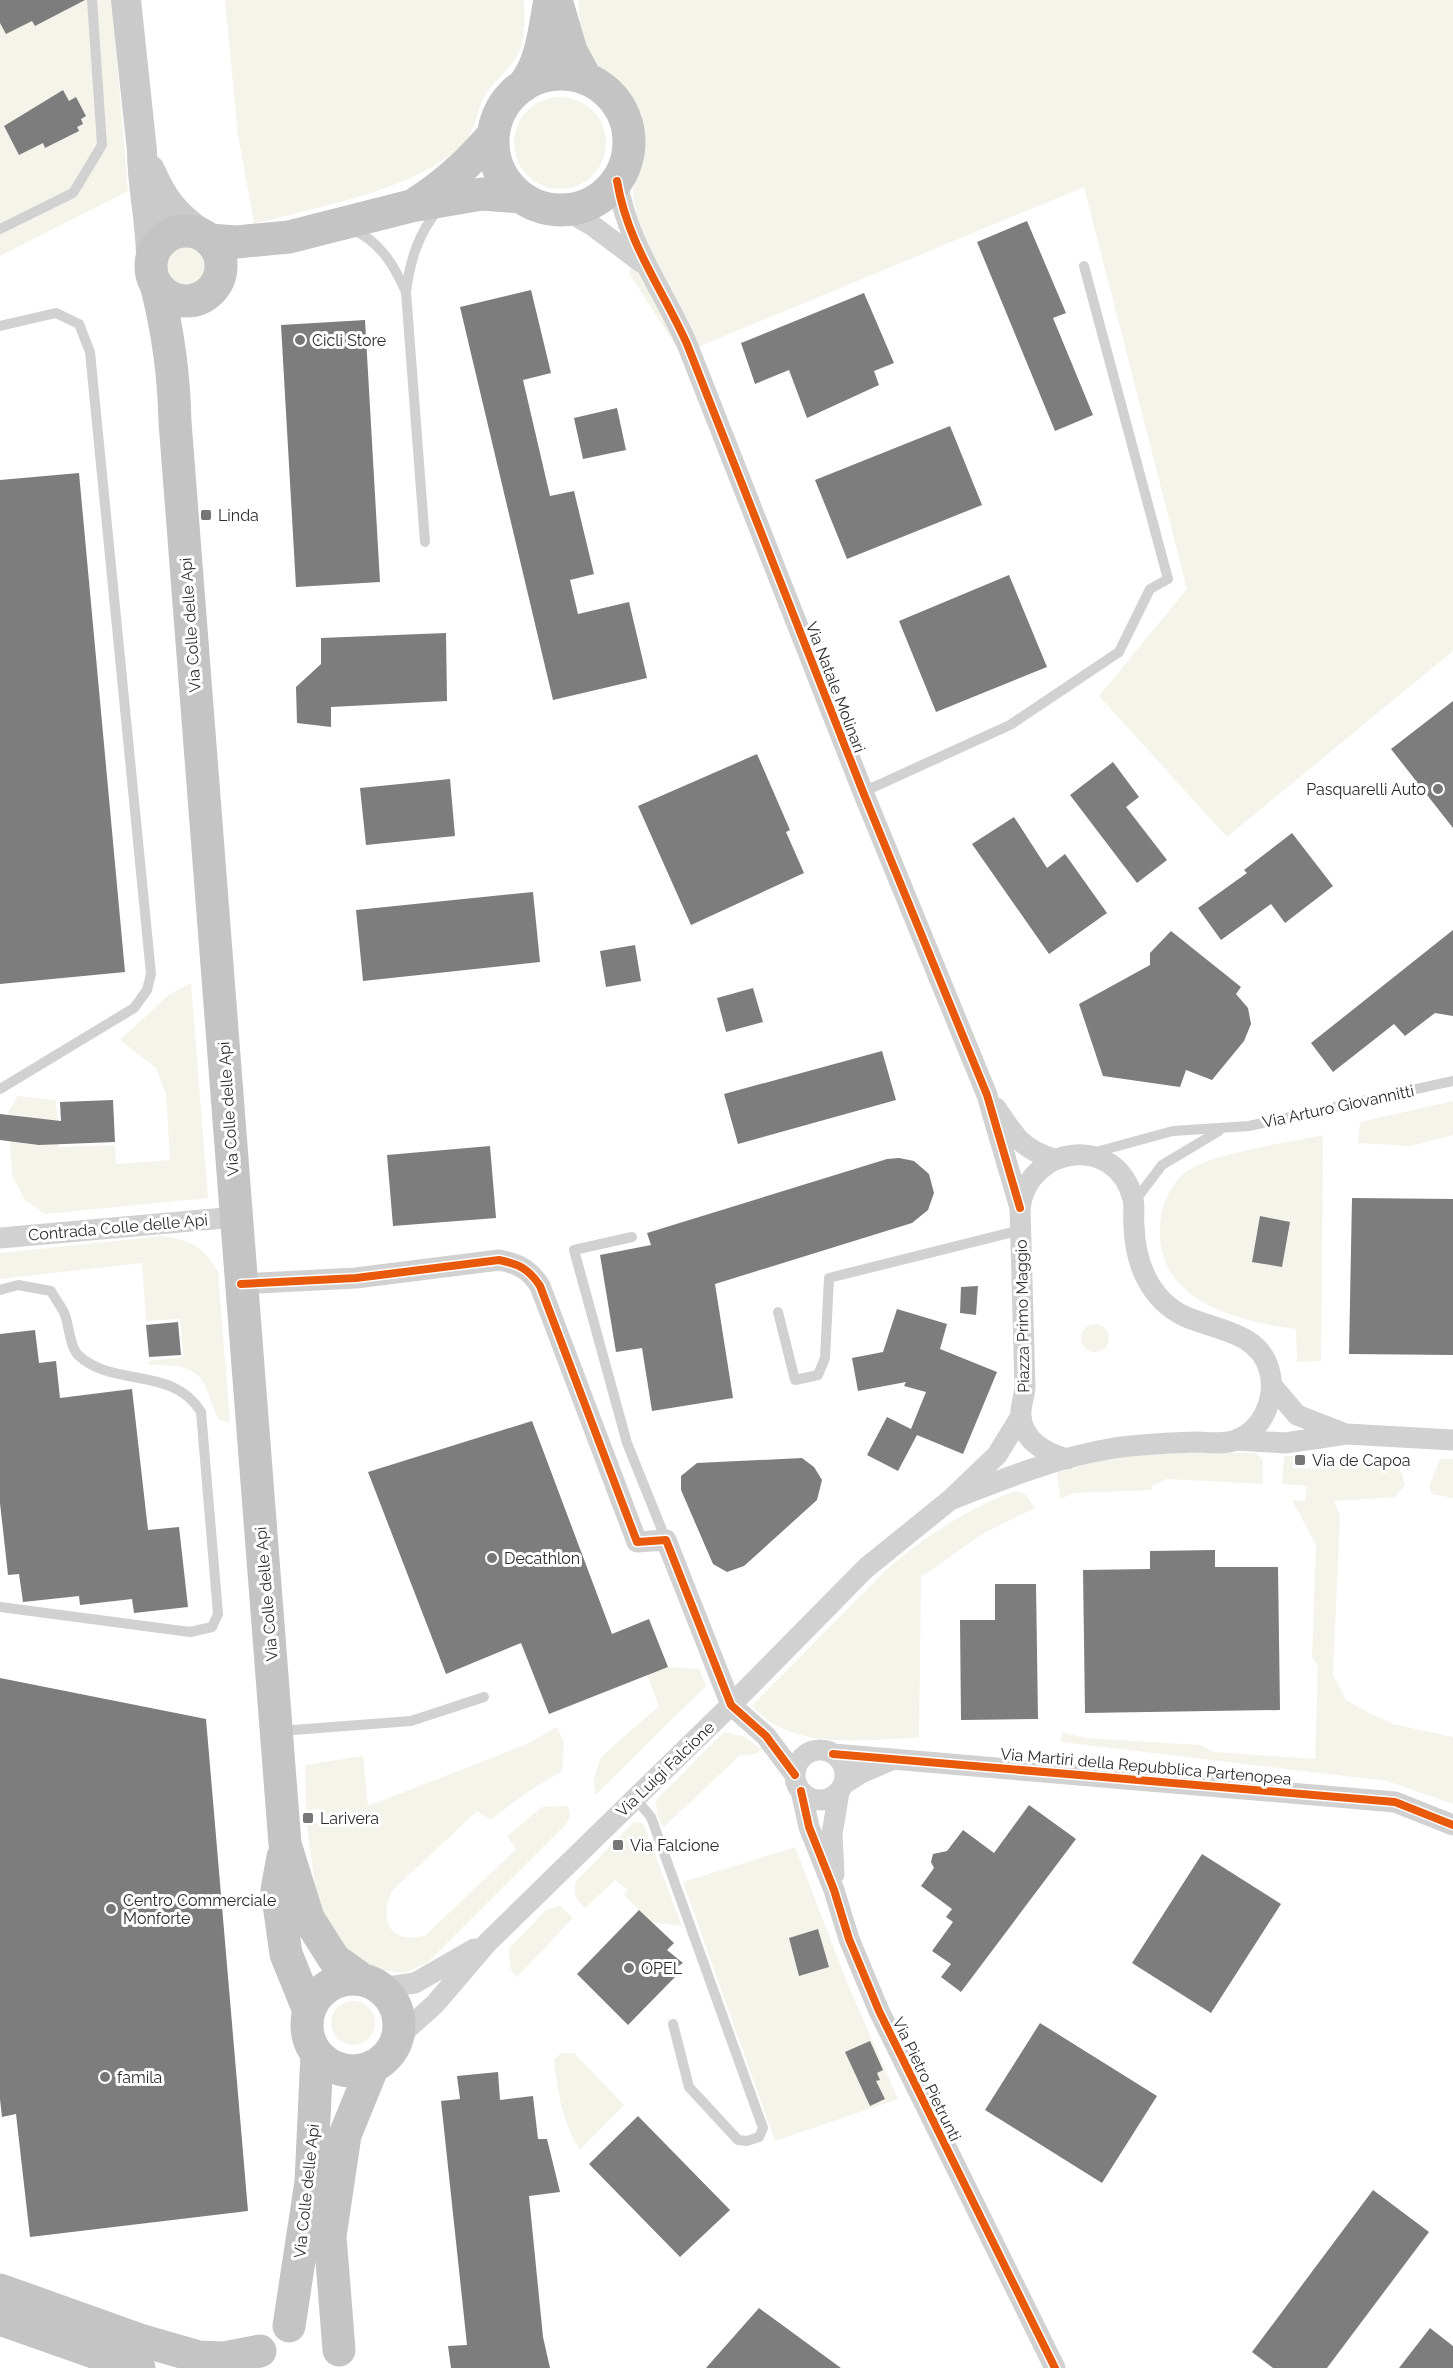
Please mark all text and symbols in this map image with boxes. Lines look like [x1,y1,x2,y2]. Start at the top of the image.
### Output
place label: Cicli Store [312,331,386,350]
marker: Cicli Store [293,333,307,347]
place label: Linda [218,506,259,525]
marker: Linda [199,508,213,522]
street label: Via Colle delle Api [176,557,205,693]
street label: Via Natale Molinari [802,619,869,755]
place label: Pasquarelli Auto [1306,780,1426,799]
marker: Pasquarelli Auto [1431,782,1445,796]
street label: Via Colle delle Api [214,1041,243,1177]
street label: Via Arturo Giovannitti [1261,1081,1416,1132]
street label: Contrada Colle delle Api [28,1210,209,1245]
street label: Piazza Primo Maggio [1012,1239,1033,1393]
place label: Via de Capoa [1312,1451,1410,1470]
marker: Via de Capoa [1293,1453,1307,1467]
street label: Via Colle delle Api [251,1526,282,1662]
place label: Decathlon [504,1549,580,1568]
marker: Decathlon [485,1551,499,1565]
street label: Via Luigi Falcione [612,1718,718,1821]
street label: Via Martiri della Repubblica Partenopea [1000,1744,1292,1789]
place label: Larivera [320,1809,379,1828]
marker: Larivera [301,1811,315,1825]
place label: Via Falcione [630,1836,719,1855]
marker: Via Falcione [611,1838,625,1852]
place label: Centro Commerciale Monforte [123,1891,276,1928]
marker: Centro Commerciale Monforte [104,1902,118,1916]
place label: OPEL [641,1959,683,1978]
marker: OPEL [622,1961,636,1975]
street label: Via Pietro Pietrunti [888,2014,965,2144]
place label: famila [117,2068,162,2087]
marker: famila [98,2070,112,2084]
street label: Via Colle delle Api [290,2123,323,2259]

